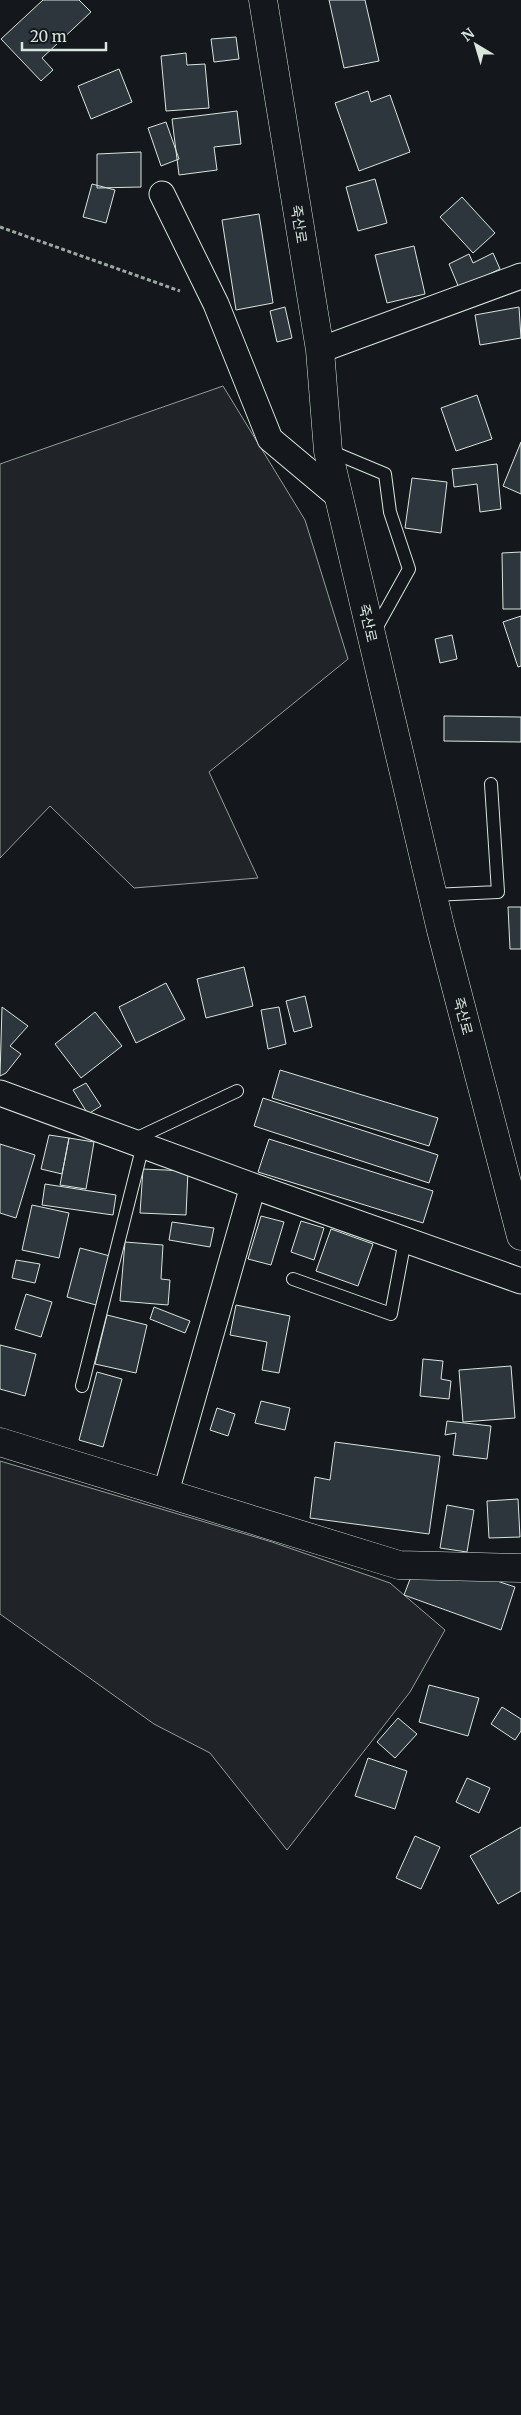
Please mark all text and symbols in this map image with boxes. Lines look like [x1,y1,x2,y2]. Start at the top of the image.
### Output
scale bar [22,20,106,52]
north arrow [451,20,501,70]
text: N [458,24,478,45]
text: 20 m [30,27,67,46]
street label: 죽산로 [287,204,311,245]
street label: 죽산로 [355,602,381,644]
street label: 죽산로 [449,995,477,1037]

